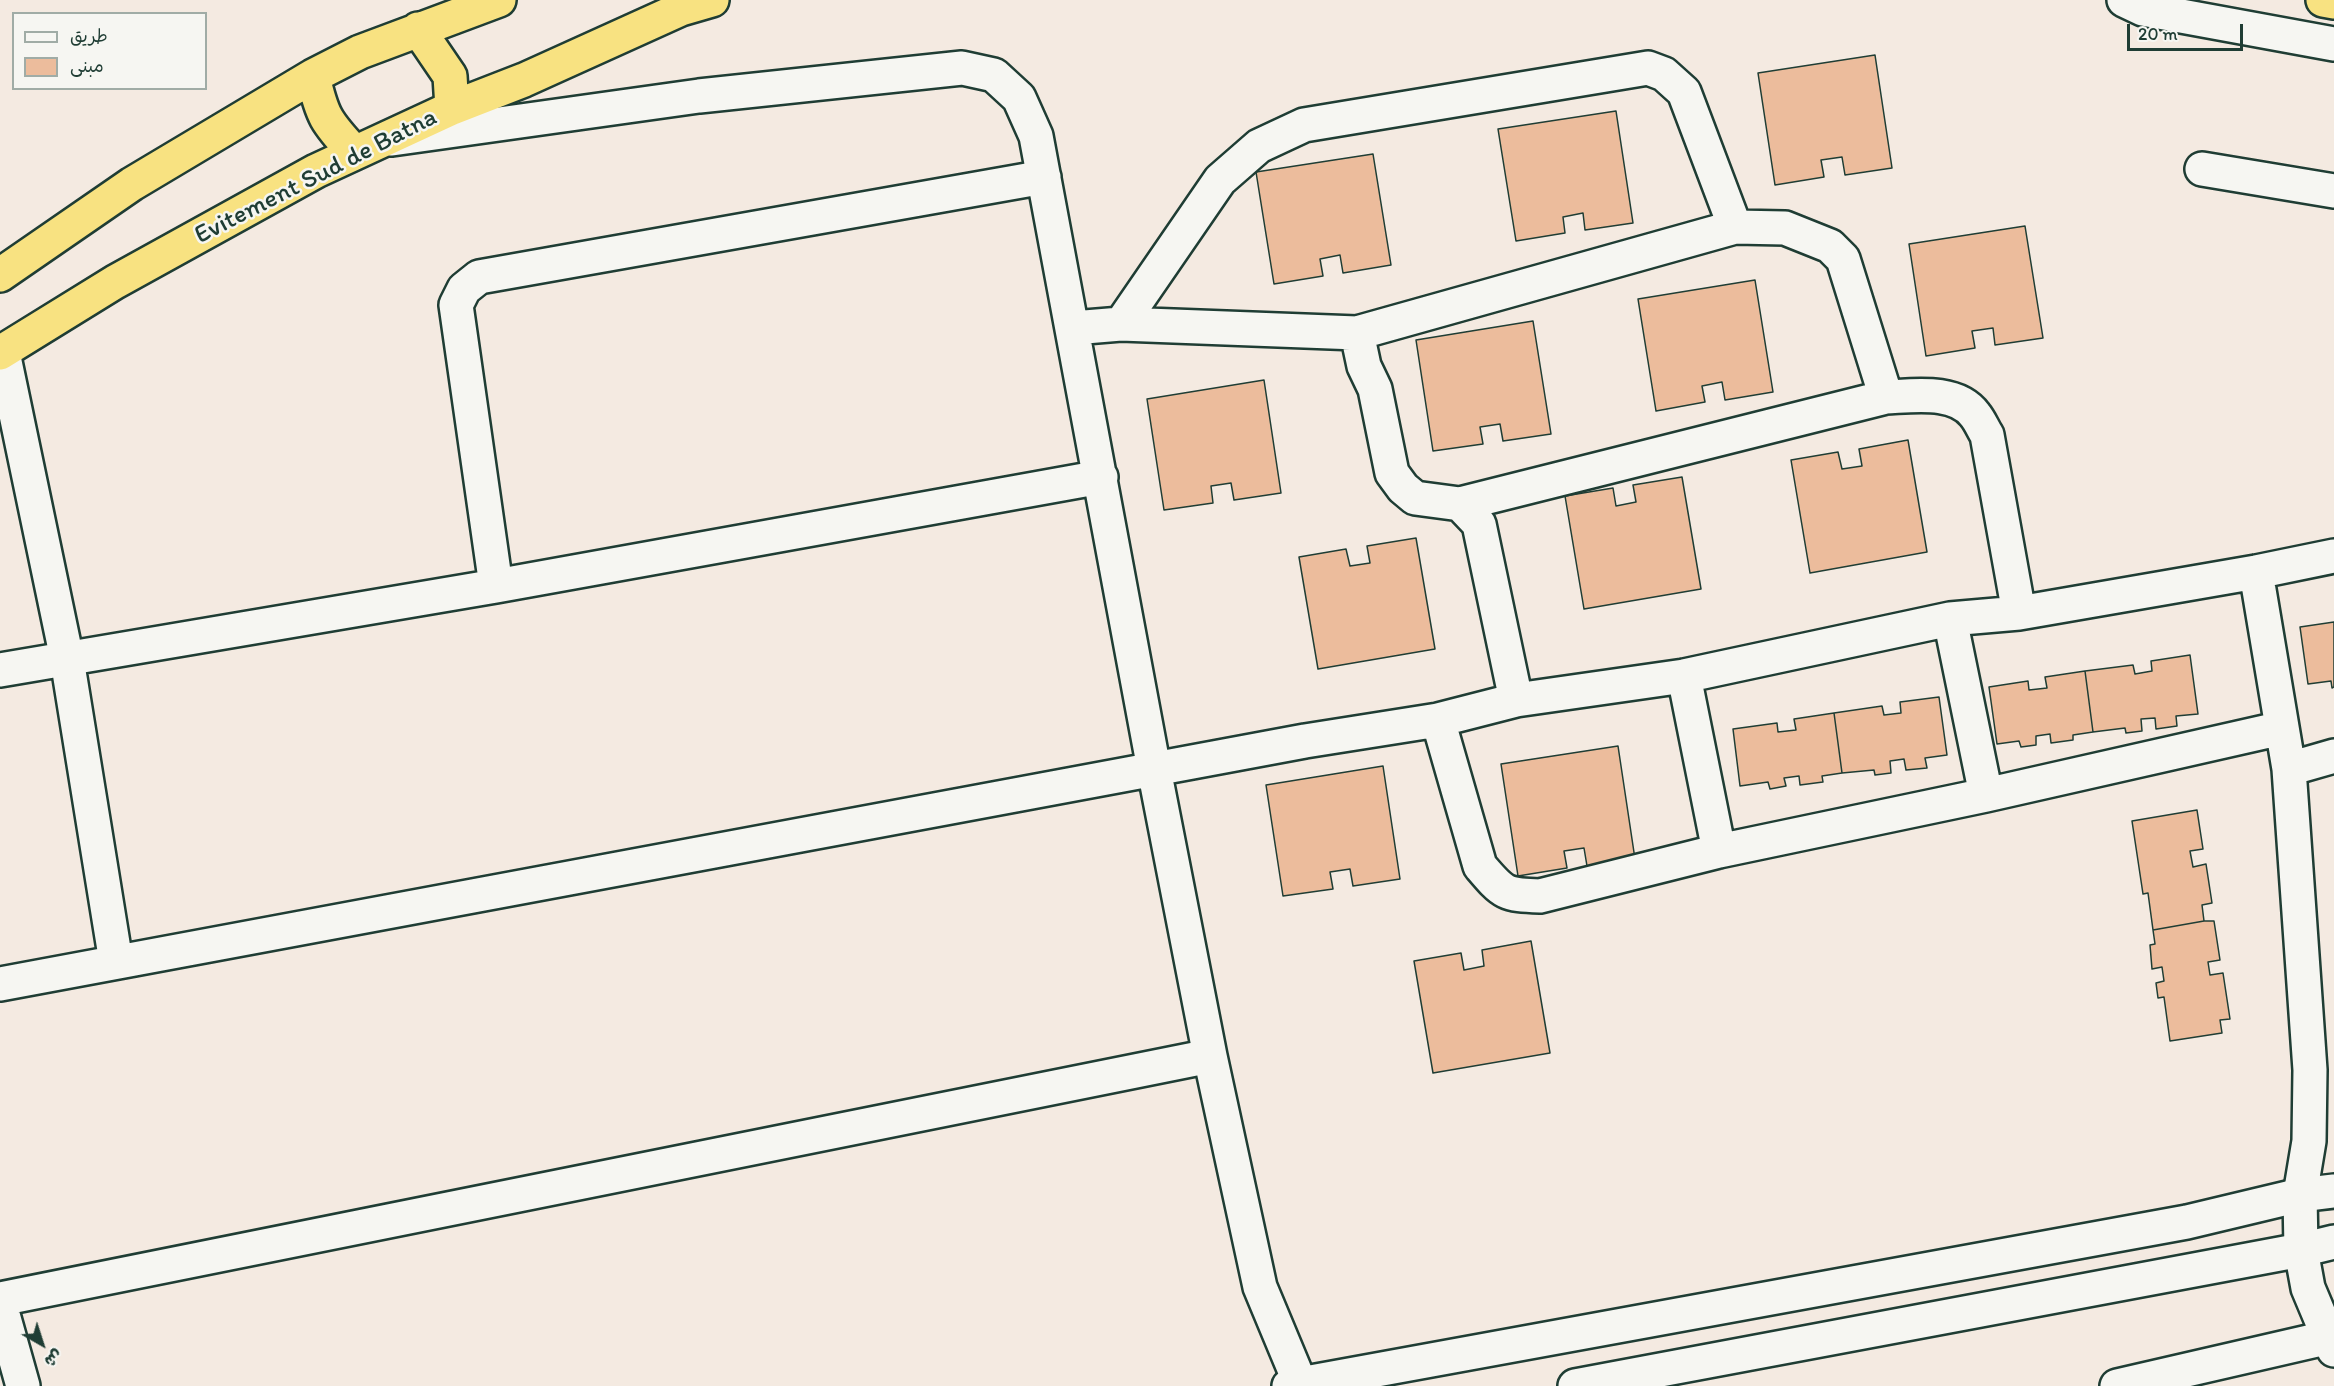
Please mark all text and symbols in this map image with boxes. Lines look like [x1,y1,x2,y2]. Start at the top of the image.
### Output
legend [12,12,207,90]
scale bar [2130,12,2246,50]
text: 20 m [2138,23,2178,45]
text: طريق [70,25,108,47]
text: مبنى [70,55,104,77]
street label: Evitement Sud de Batna [190,102,442,252]
north arrow [12,1314,72,1374]
text: ش [41,1345,66,1371]

